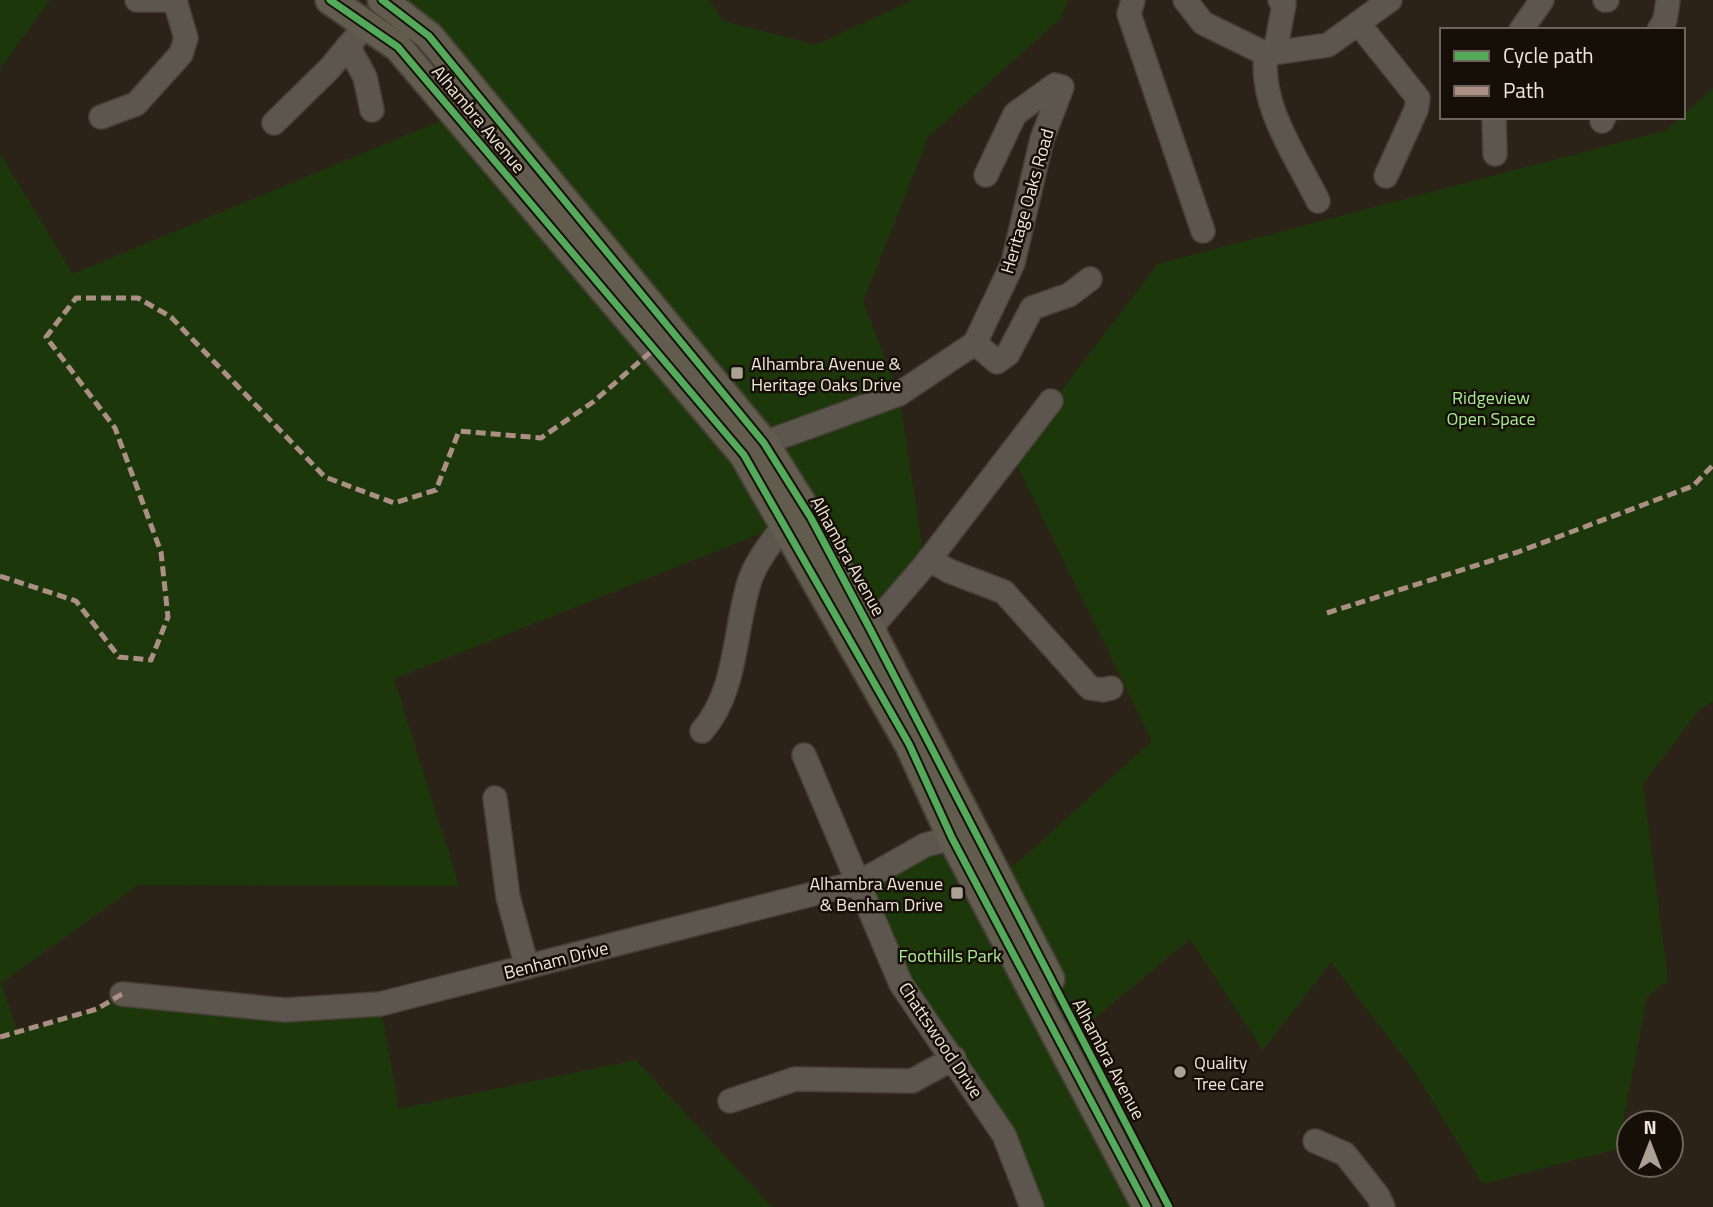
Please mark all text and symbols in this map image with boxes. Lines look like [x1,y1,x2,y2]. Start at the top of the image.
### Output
legend [1440,28,1685,119]
text: Cycle path [1503,39,1594,71]
street label: Alhambra Avenue [426,59,532,179]
text: Path [1503,74,1545,106]
street label: Heritage Oaks Road [993,125,1061,277]
place label: Alhambra Avenue & Heritage Oaks Drive [751,350,902,398]
marker: Alhambra Avenue & Heritage Oaks Drive [729,365,745,381]
park label: Ridgeview Open Space [1446,384,1536,432]
street label: Alhambra Avenue [804,491,892,621]
place label: Alhambra Avenue & Benham Drive [809,870,943,918]
marker: Alhambra Avenue & Benham Drive [949,885,965,901]
street label: Benham Drive [501,934,611,986]
park label: Foothills Park [898,942,1002,969]
street label: Chattswood Drive [892,977,990,1103]
street label: Alhambra Avenue [1066,994,1152,1124]
place label: Quality Tree Care [1194,1049,1264,1097]
marker: Quality Tree Care [1172,1064,1188,1080]
north arrow [1615,1109,1685,1179]
text: N [1643,1112,1657,1141]

